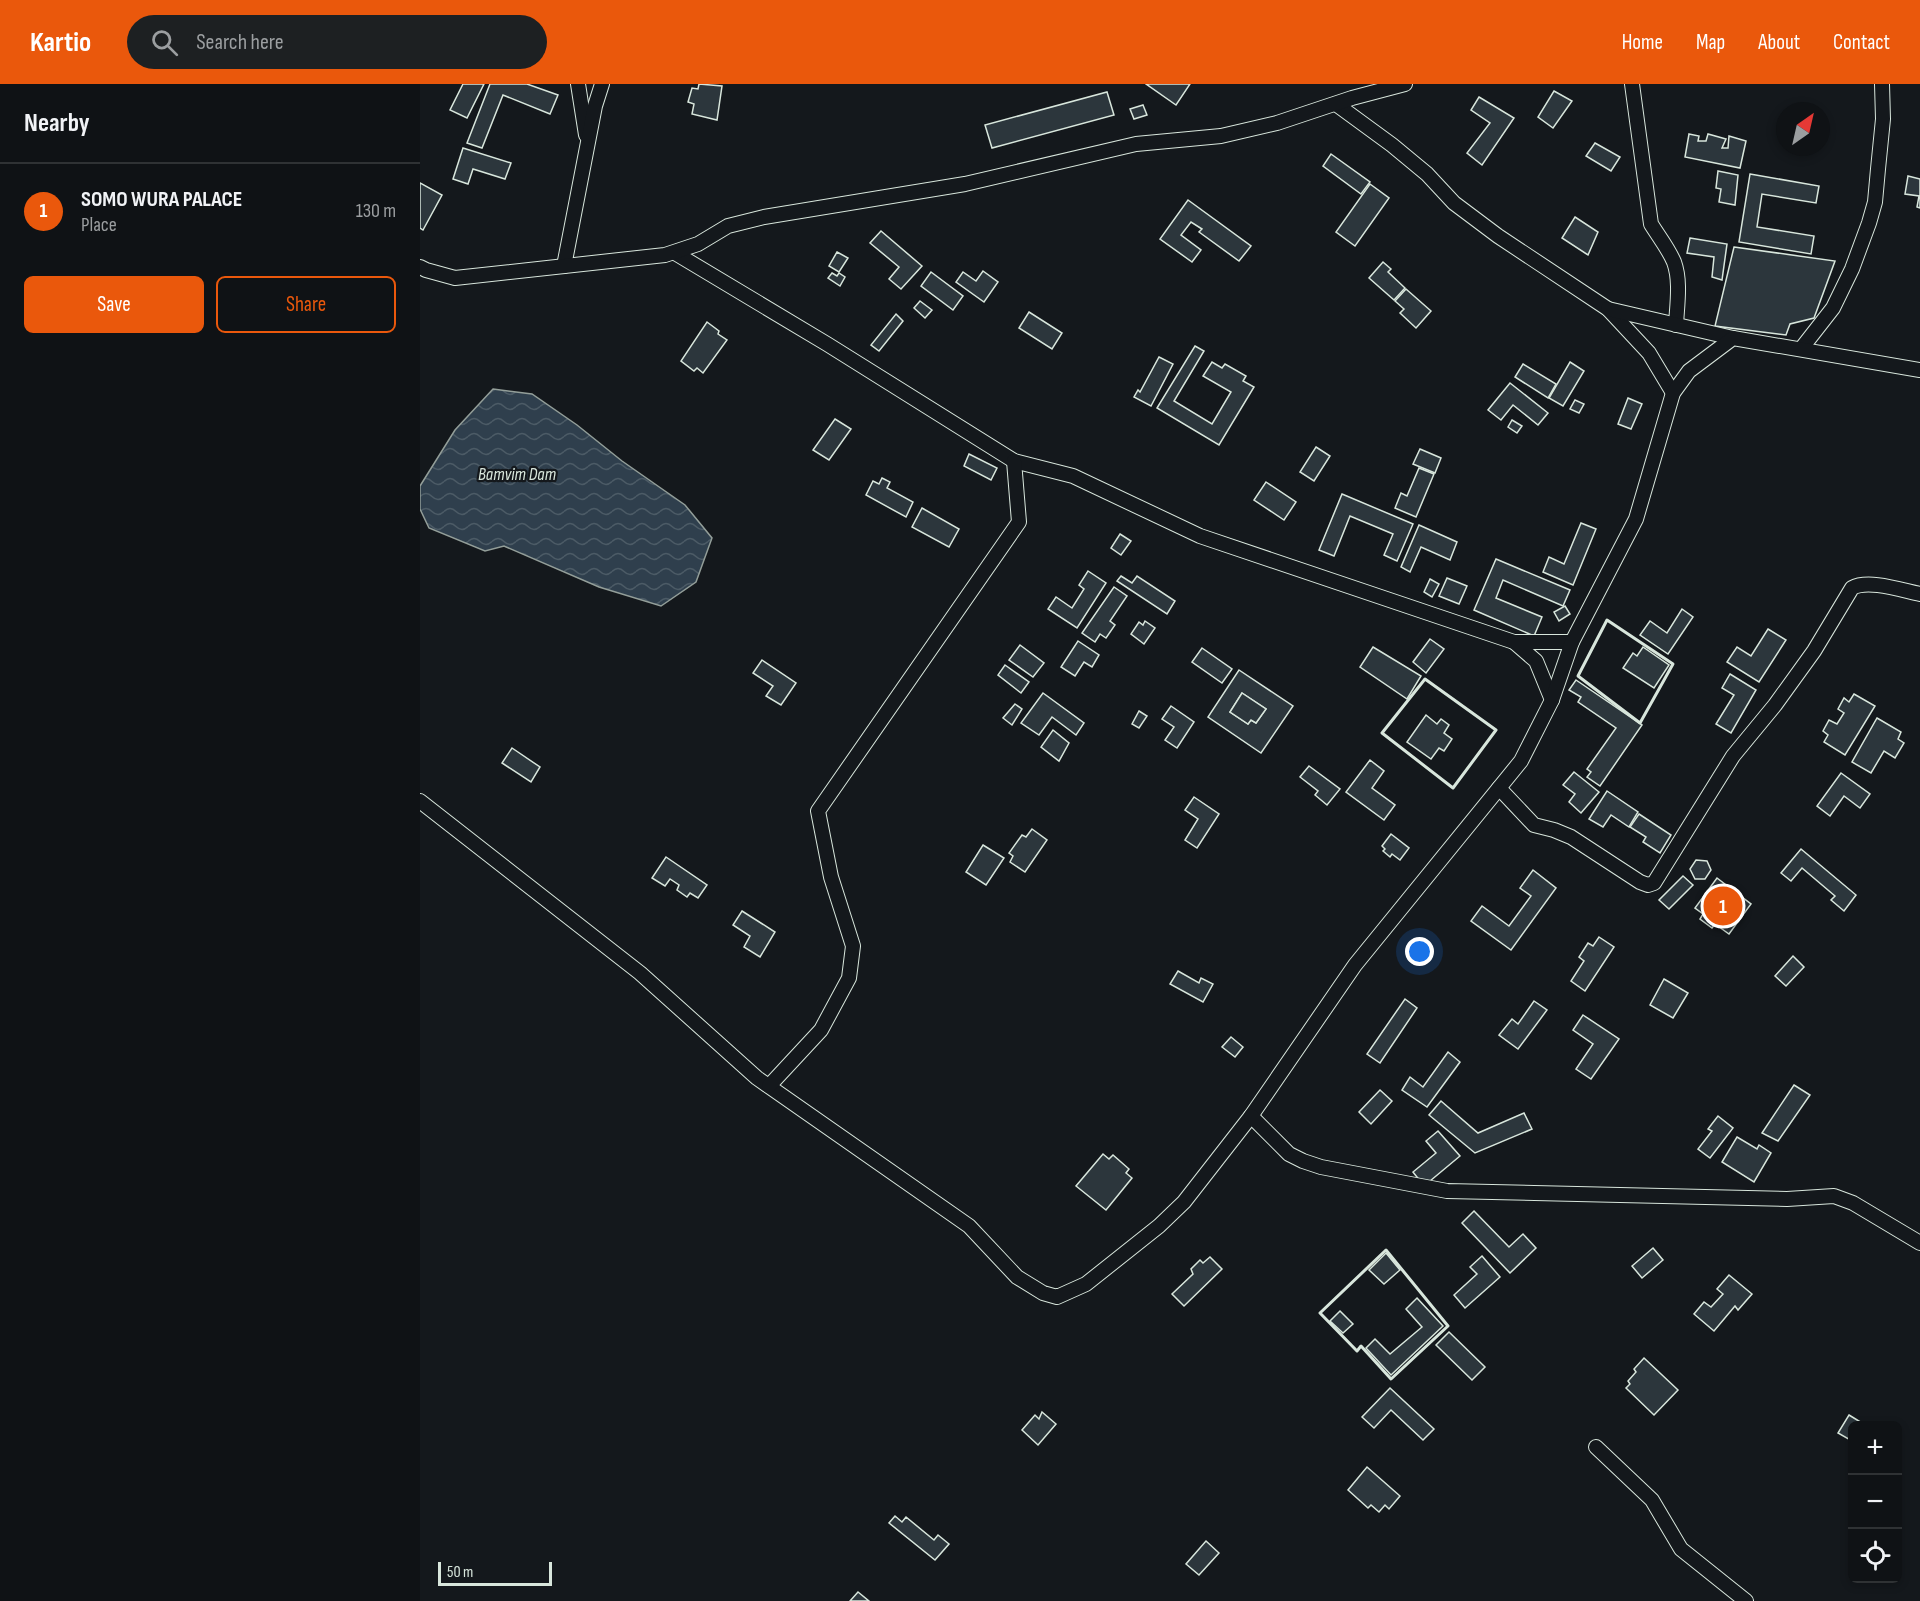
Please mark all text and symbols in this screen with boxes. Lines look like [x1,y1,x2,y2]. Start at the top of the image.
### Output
search box [127,15,547,69]
text: Kartio [30,26,91,59]
icon: search [148,26,181,59]
text: Search here [196,29,284,56]
text: Home [1622,30,1663,55]
text: Map [1696,30,1725,55]
text: About [1758,30,1800,55]
text: Contact [1833,30,1890,55]
north arrow [1776,102,1830,156]
text: Nearby [24,108,90,139]
text: SOMO WURA PALACE [81,186,242,213]
text: 1 [40,199,47,223]
text: 130 m [356,199,396,223]
text: Place [81,213,117,237]
button: Save [24,276,204,333]
button: Share [216,276,396,333]
water label: Bamvim Dam [478,464,556,485]
pin: 1 [1704,884,1742,928]
your location [1405,937,1434,966]
map controls [1848,1421,1902,1583]
button: + [1848,1421,1902,1475]
button: − [1848,1475,1902,1529]
button: locate [1848,1529,1902,1583]
scale bar [438,1559,552,1586]
text: 50 m [447,1563,473,1582]

